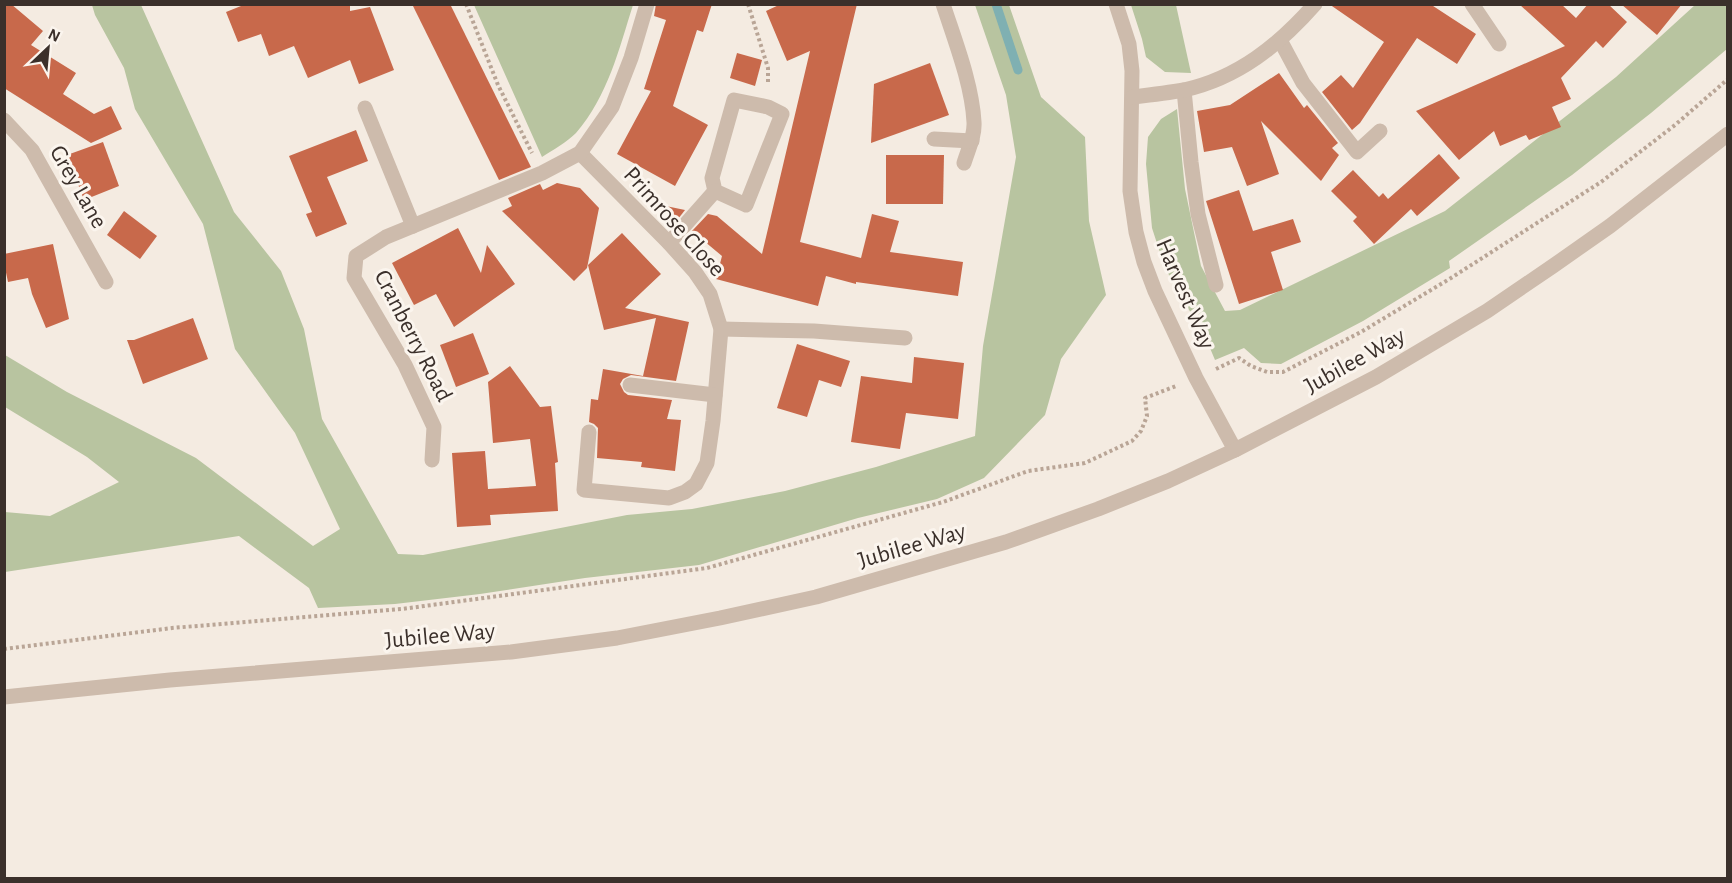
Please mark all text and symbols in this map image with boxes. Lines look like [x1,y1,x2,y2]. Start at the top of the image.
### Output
north arrow [18,18,78,78]
text: N [46,26,63,45]
street label: Grey Lane [45,142,111,232]
street label: Primrose Close [619,163,729,281]
street label: Harvest Way [1151,235,1219,353]
street label: Cranberry Road [370,266,456,406]
street label: Jubilee Way [1301,324,1409,398]
street label: Jubilee Way [855,519,969,573]
street label: Jubilee Way [384,619,496,653]

